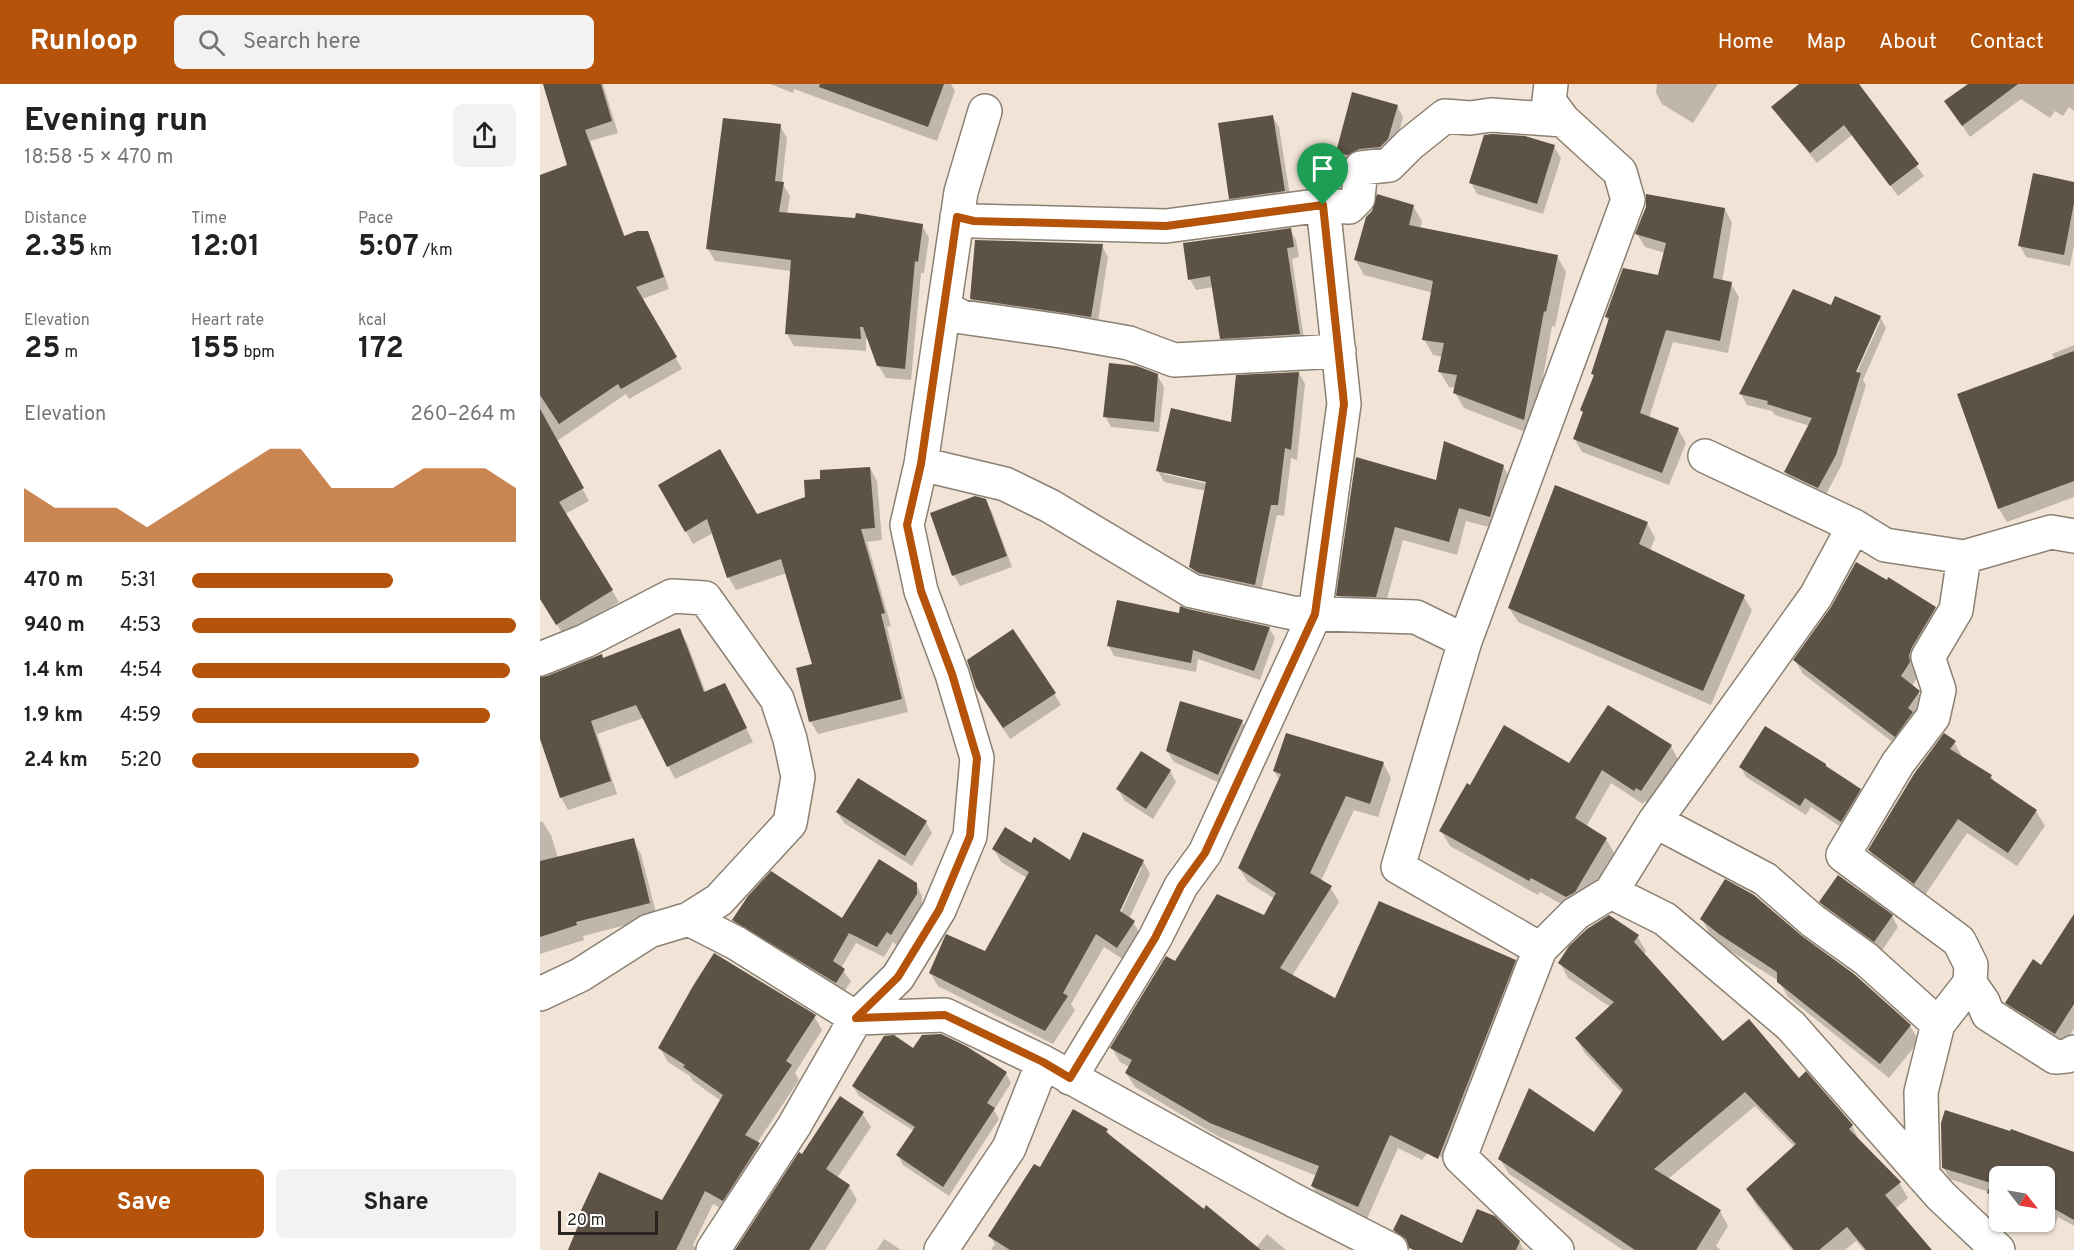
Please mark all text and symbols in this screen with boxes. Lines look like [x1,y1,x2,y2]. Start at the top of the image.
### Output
search box [174,15,594,69]
text: Runloop [30,24,138,60]
icon: search [195,26,228,59]
text: Search here [243,29,361,56]
text: Home [1718,29,1774,56]
text: Map [1807,29,1846,56]
text: About [1879,29,1937,56]
text: Contact [1970,29,2044,56]
text: Evening run [24,101,208,143]
button: share [453,104,516,167]
pin [1297,143,1348,205]
text: 18:58 · 5 × 470 m [24,145,173,171]
icon: arrive [1306,152,1339,185]
text: Distance [24,209,87,229]
text: Time [191,209,227,229]
text: Pace [358,209,393,229]
text: 2.35 [24,229,86,266]
text: 12:01 [191,229,260,266]
text: 5:07 [358,229,419,266]
text: km [86,241,112,261]
text: /km [419,241,452,261]
text: Elevation [24,311,90,331]
text: Heart rate [191,311,264,331]
text: kcal [358,311,386,331]
text: 25 [24,331,61,368]
text: 155 [191,331,240,368]
text: 172 [358,331,404,368]
text: m [61,343,78,363]
text: bpm [240,343,275,363]
text: Elevation [24,402,106,428]
text: 260–264 m [411,402,516,428]
text: 470 m [24,568,83,594]
text: 5:31 [120,568,156,594]
text: 940 m [24,613,85,639]
text: 4:53 [120,613,161,639]
text: 1.4 km [24,658,84,684]
text: 4:54 [120,658,162,684]
text: 1.9 km [24,703,83,729]
text: 4:59 [120,703,161,729]
text: 2.4 km [24,748,88,774]
text: 5:20 [120,748,162,774]
north arrow [1989,1166,2055,1232]
map controls [1989,1166,2055,1232]
button: Save [24,1169,264,1238]
button: Share [276,1169,516,1238]
scale bar [558,1208,658,1236]
text: 20 m [567,1211,604,1231]

